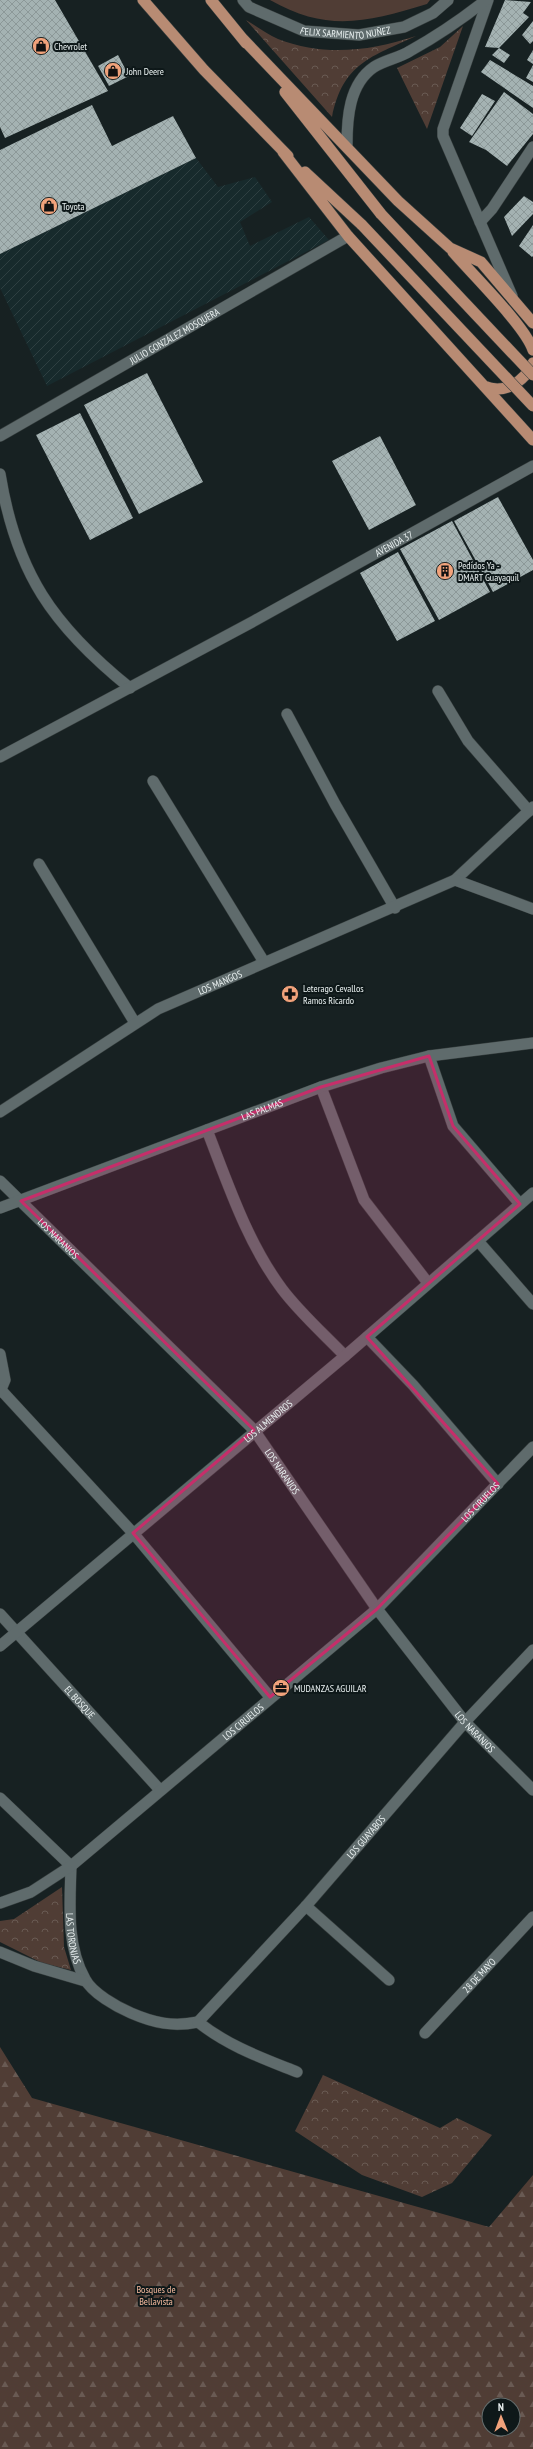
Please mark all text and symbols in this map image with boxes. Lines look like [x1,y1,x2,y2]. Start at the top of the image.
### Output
street label: FELIX SARMIENTO NUÑEZ [298,23,392,42]
shop icon: Chevrolet [31,36,51,56]
place label: Chevrolet [54,40,87,53]
shop icon: John Deere [103,61,123,81]
place label: John Deere [125,65,164,78]
shop icon: Toyota [39,196,59,216]
place label: Toyota [62,200,85,213]
street label: JULIO GONZÁLEZ MOSQUERA [126,305,222,368]
street label: AVENIDA 37 [373,528,415,560]
place label: Pedidos Ya - DMART Guayaquil [458,559,520,584]
building icon: Pedidos Ya - DMART Guayaquil [435,561,455,581]
street label: LOS MANGOS [196,967,244,998]
place label: Leterago Cevallos Ramos Ricardo [303,982,364,1007]
pharmacy icon: Leterago Cevallos Ramos Ricardo [280,984,300,1004]
street label: LAS PALMAS [239,1096,285,1123]
street label: LOS NARANJOS [35,1216,82,1262]
street label: LOS ALMENDROS [241,1397,295,1445]
street label: LOS NARANJOS [262,1446,302,1497]
street label: LOS CIRUELOS [458,1480,503,1525]
office icon: MUDANZAS AGUILAR [271,1678,291,1698]
place label: MUDANZAS AGUILAR [294,1682,367,1695]
street label: EL BOSQUE [61,1683,98,1721]
street label: LOS CIRUELOS [220,1701,267,1743]
street label: LOS NARANJOS [452,1709,498,1755]
street label: LOS GUAYABOS [344,1813,388,1861]
street label: LAS TORONJAS [63,1913,84,1966]
street label: 28 DE MAYO [460,1955,499,1996]
park label: Bosques de Bellavista [136,2283,176,2308]
north arrow [481,2397,521,2437]
text: N [498,2400,504,2414]

